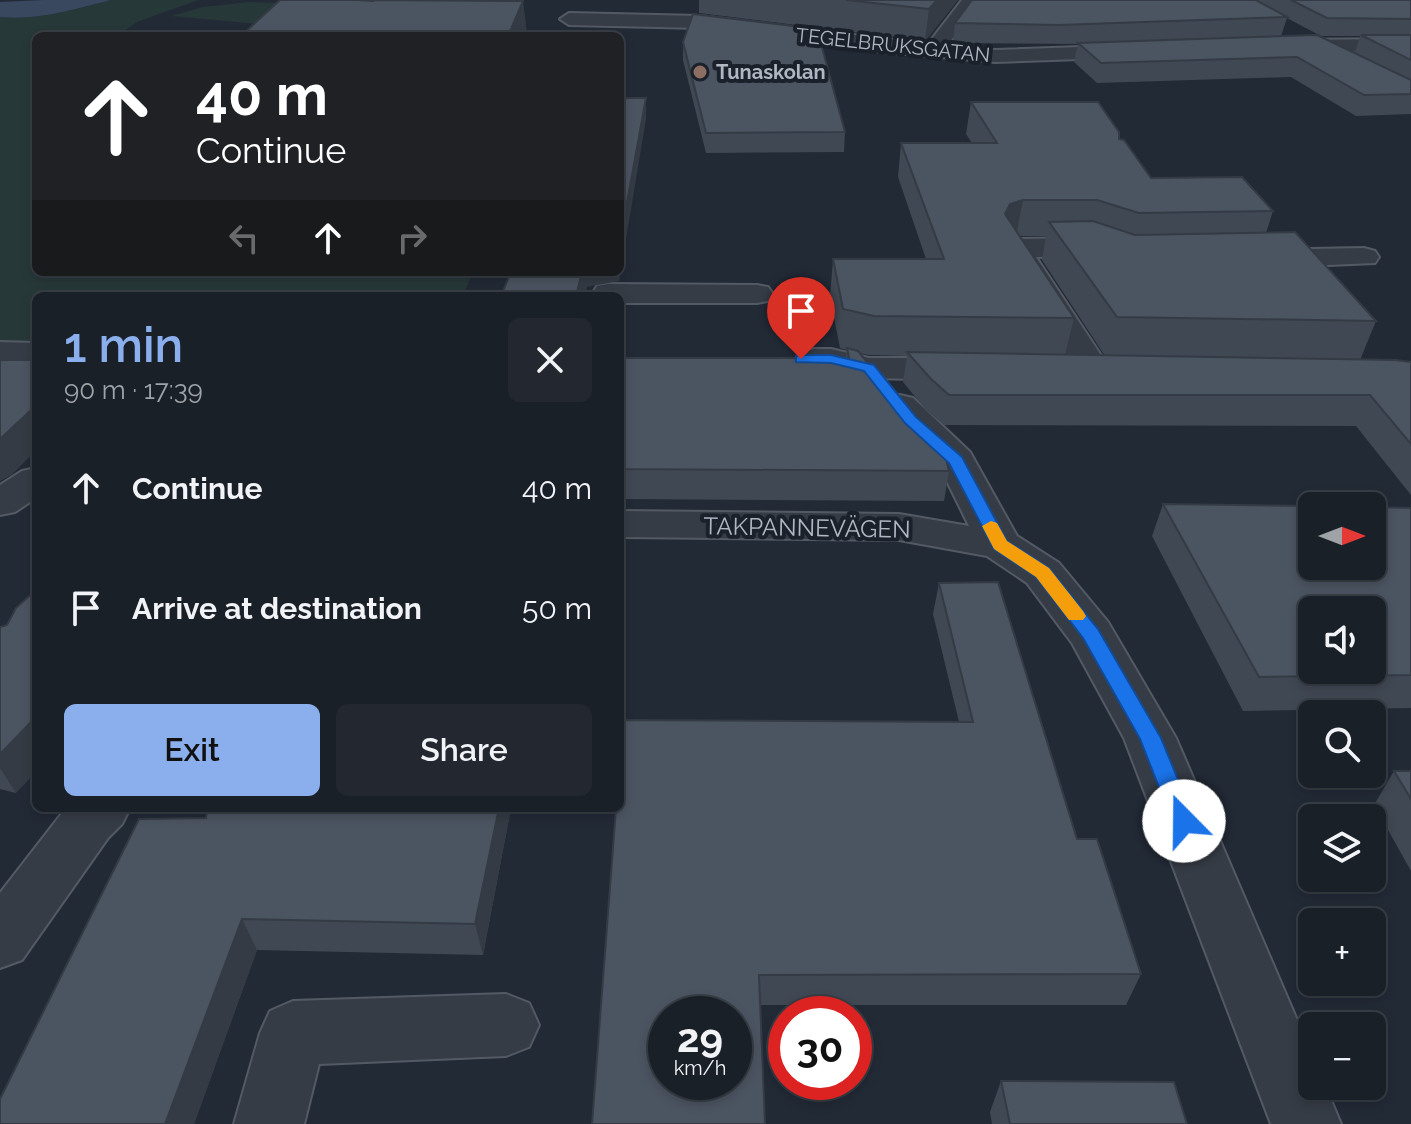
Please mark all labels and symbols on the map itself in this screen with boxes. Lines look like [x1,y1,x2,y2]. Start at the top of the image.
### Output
street label: TEGELBRUKSGATAN [795,23,991,67]
place label: Tunaskolan [716,60,826,84]
marker: Tunaskolan [691,63,709,81]
pin [767,277,835,359]
north arrow [1298,492,1386,580]
street label: TAKPANNEVÄGEN [703,511,911,544]
position arrow [1142,779,1226,863]
speed limit sign: 30 [768,996,872,1100]

